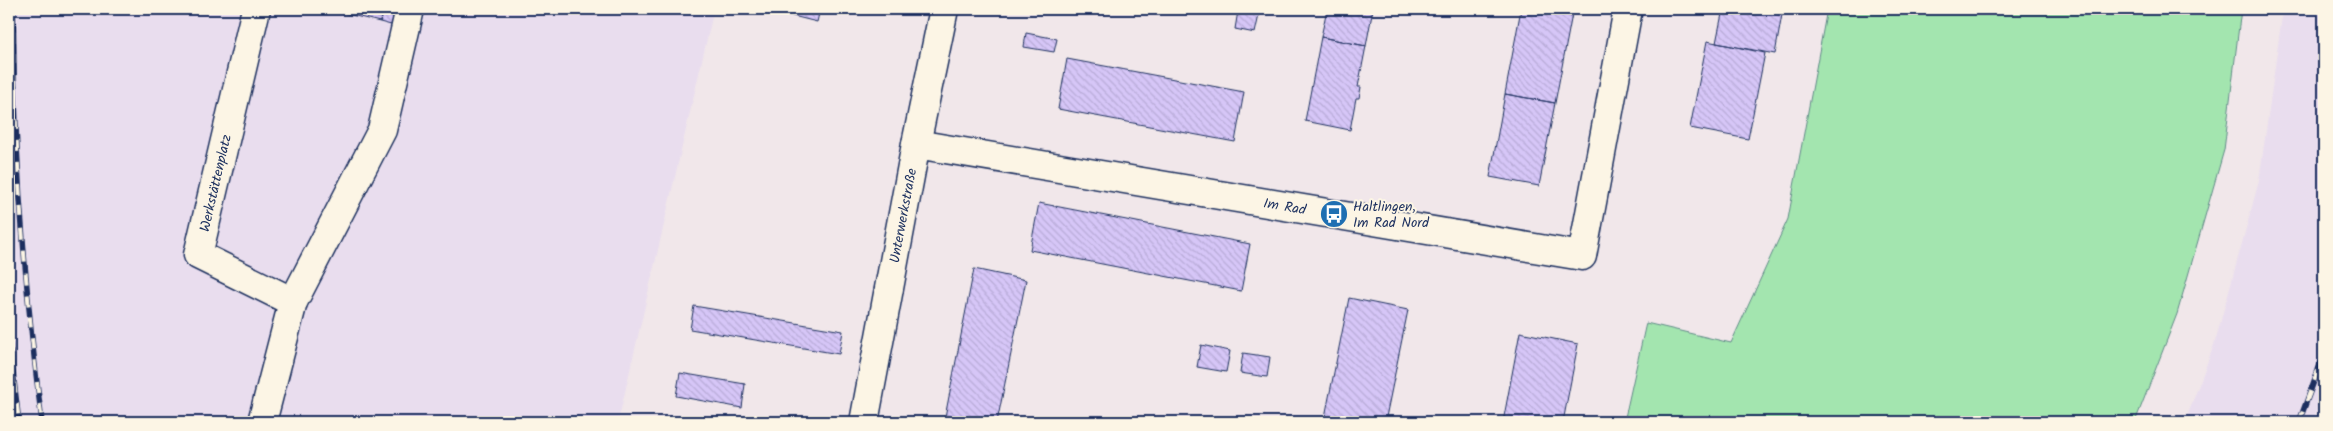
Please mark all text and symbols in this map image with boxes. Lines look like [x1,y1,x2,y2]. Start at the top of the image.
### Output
street label: Werkstättenplatz [194,132,238,234]
street label: Unterwerkstraße [884,166,923,265]
street label: Im Rad [1262,193,1309,222]
place label: Haltlingen, Im Rad Nord [1353,196,1430,234]
bus stop icon: Haltlingen, Im Rad Nord [1319,199,1349,229]

